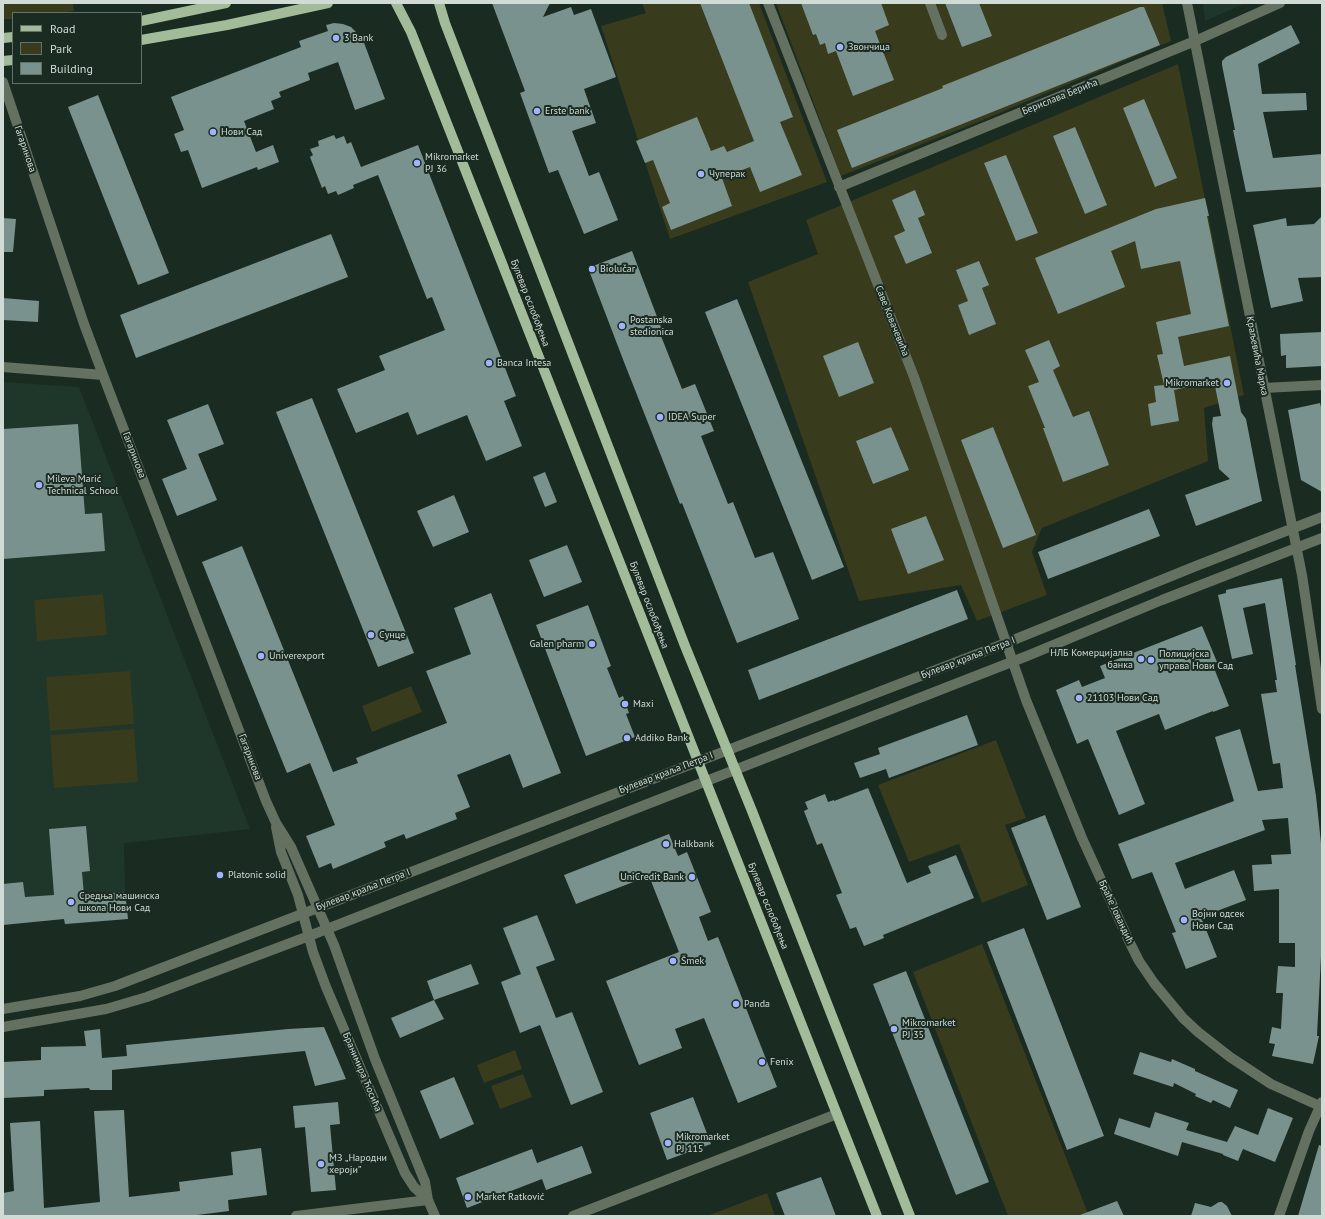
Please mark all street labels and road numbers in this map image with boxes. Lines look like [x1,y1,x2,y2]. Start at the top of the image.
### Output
street label: Берислава Берића [1020,76,1100,118]
street label: Гагаринова [11,124,39,174]
street label: Булевар ослобођења [508,258,552,348]
street label: Саве Ковачевића [872,284,912,358]
street label: Краљевића Марка [1243,315,1271,397]
street label: Гагаринова [120,430,148,480]
street label: Булевар ослобођења [627,560,671,650]
street label: Булевар краља Петра I [919,635,1017,681]
street label: Гагаринова [236,732,264,782]
street label: Булевар краља Петра I [617,750,715,796]
street label: Булевар ослобођења [745,861,791,951]
street label: Булевар краља Петра I [314,867,412,913]
street label: Браће Јовандић [1096,878,1136,946]
street label: Бранимира Ћосића [340,1031,384,1113]

